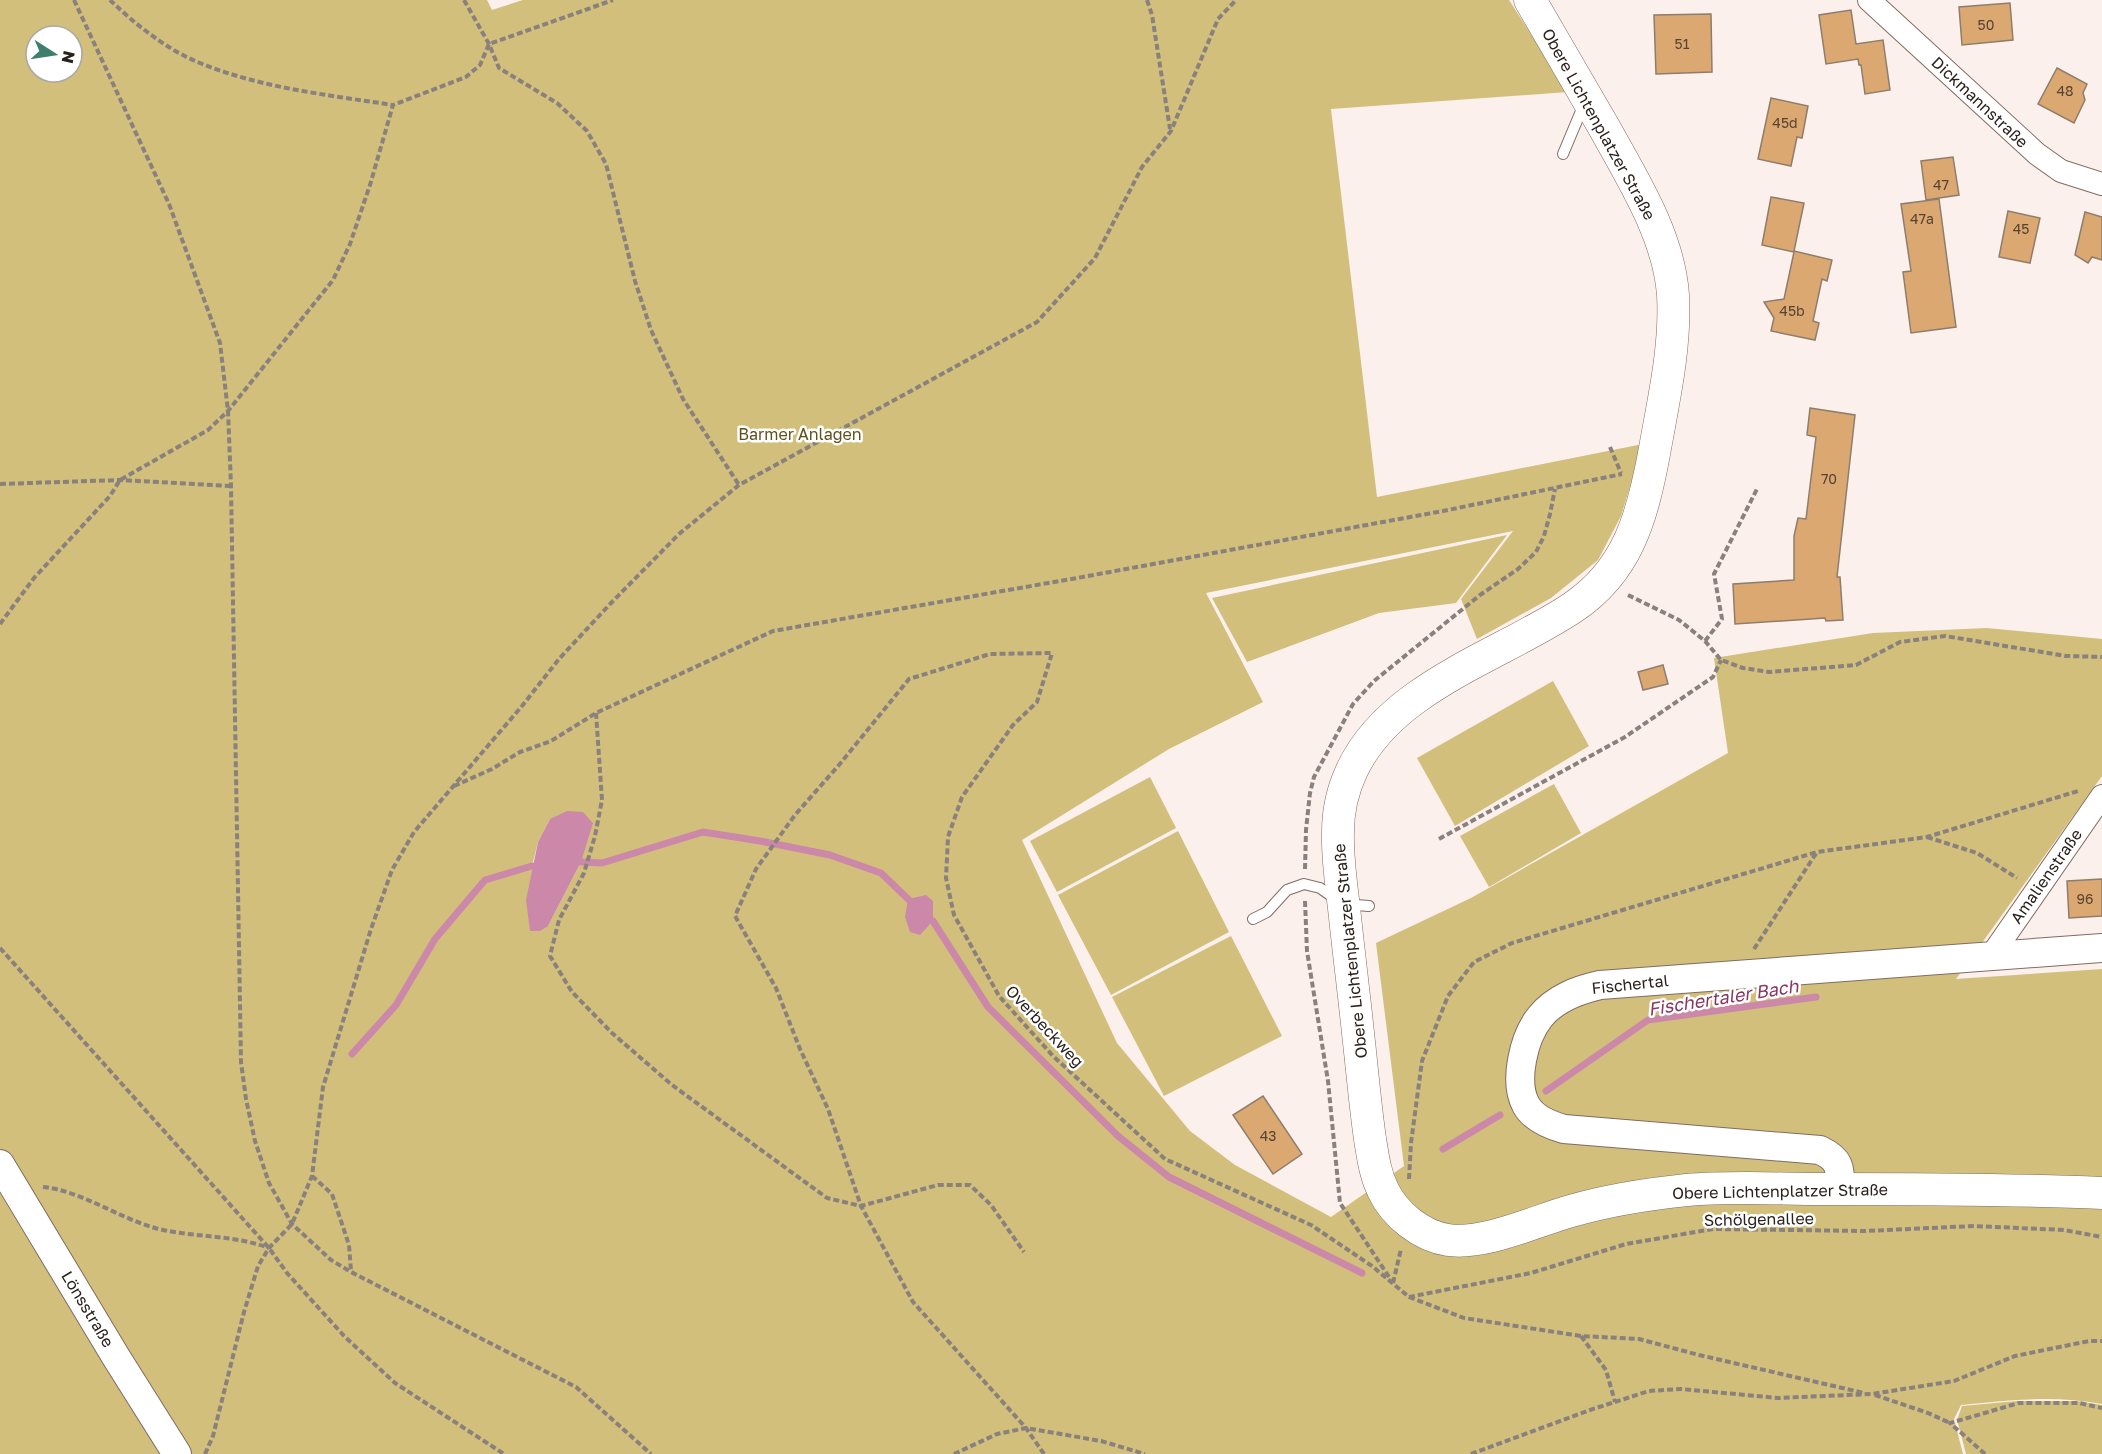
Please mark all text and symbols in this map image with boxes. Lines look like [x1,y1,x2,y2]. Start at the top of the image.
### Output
house number: 50 [1978,16,1994,33]
north arrow [24,24,84,84]
street label: Obere Lichtenplatzer Straße [1538,25,1660,223]
house number: 51 [1675,35,1690,52]
text: N [58,49,80,65]
street label: Dickmannstraße [1928,52,2032,152]
house number: 48 [2056,82,2074,99]
house number: 45d [1772,114,1798,131]
house number: 47 [1933,176,1949,193]
house number: 47a [1910,210,1934,227]
house number: 45 [2013,220,2029,237]
house number: 45b [1779,302,1805,319]
park label: Barmer Anlagen [738,424,862,444]
house number: 70 [1821,470,1837,487]
street label: Amalienstraße [2006,825,2086,927]
street label: Obere Lichtenplatzer Straße [1329,843,1371,1059]
house number: 96 [2077,890,2093,907]
street label: Fischertal [1591,970,1669,998]
water label: Fischertaler Bach [1646,974,1801,1020]
street label: Overbeckweg [1002,981,1088,1071]
house number: 43 [1260,1127,1276,1144]
street label: Obere Lichtenplatzer Straße [1672,1179,1888,1203]
street label: Schölgenallee [1704,1208,1814,1230]
street label: Lönsstraße [57,1267,119,1351]

